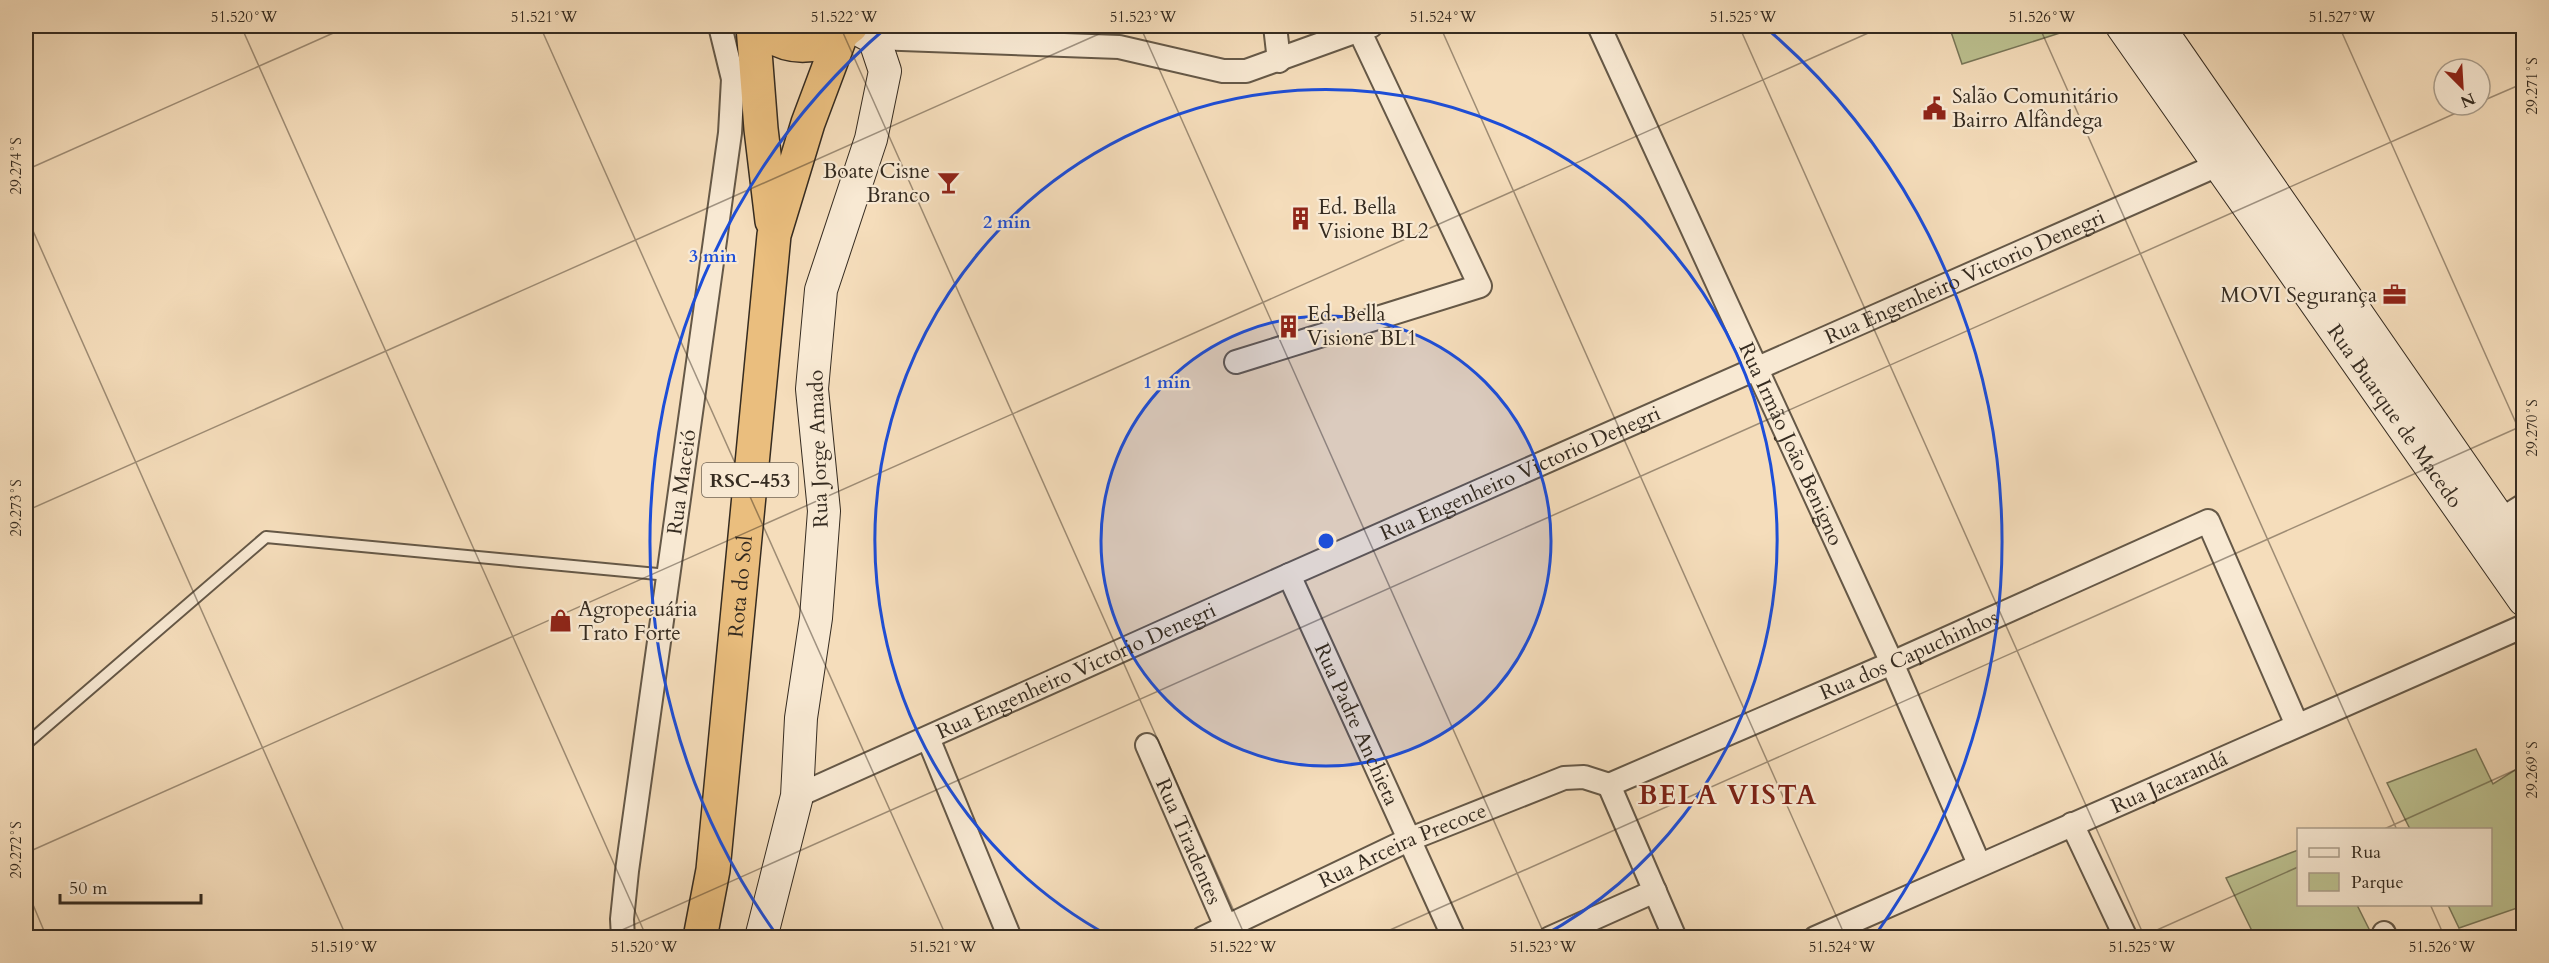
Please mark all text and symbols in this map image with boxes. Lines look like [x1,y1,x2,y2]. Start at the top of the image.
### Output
text: 51.520°W [211,7,278,27]
text: 51.521°W [511,7,578,27]
text: 51.522°W [811,7,878,27]
text: 51.523°W [1110,7,1177,27]
text: 51.524°W [1410,7,1477,27]
text: 51.525°W [1710,7,1777,27]
text: 51.526°W [2009,7,2076,27]
text: 51.527°W [2309,7,2376,27]
north arrow [2432,57,2492,117]
text: 29.271°S [2522,57,2542,115]
place label: Salão Comunitário Bairro Alfândega [1952,82,2118,135]
text: N [2457,87,2479,113]
public building icon: Salão Comunitário Bairro Alfândega [1921,95,1947,121]
text: 29.274°S [6,137,26,195]
place label: Boate Cisne Branco [823,157,930,210]
bar icon: Boate Cisne Branco [935,170,961,196]
place label: Ed. Bella Visione BL2 [1318,193,1429,246]
street label: Rua Engenheiro Victorio Denegri [1820,203,2110,352]
building icon: Ed. Bella Visione BL2 [1287,206,1313,232]
text: 2 min [983,210,1031,235]
text: 3 min [689,244,737,269]
place label: MOVI Segurança [2220,281,2377,310]
office icon: MOVI Segurança [2382,282,2408,308]
place label: Ed. Bella Visione BL1 [1307,300,1417,353]
building icon: Ed. Bella Visione BL1 [1276,313,1302,339]
street label: Rua Buarque de Macedo [2320,318,2469,514]
street label: Rua Irmão João Benigno [1731,338,1850,551]
street label: Rua Jorge Amado [801,369,836,529]
text: 1 min [1143,370,1191,395]
street label: Rua Engenheiro Victorio Denegri [1376,399,1665,548]
text: 29.270°S [2522,399,2542,457]
street label: Rua Maceió [660,428,703,537]
road number: RSC-453 [702,463,798,497]
text: 29.273°S [6,479,26,537]
centre of rings [1316,531,1336,551]
street label: Rota do Sol [721,534,760,639]
place label: Agropecuária Trato Forte [578,595,697,648]
street label: Rua Engenheiro Victorio Denegri [932,596,1221,746]
street label: Rua dos Capuchinhos [1815,603,2003,707]
shop icon: Agropecuária Trato Forte [547,608,573,634]
street label: Rua Padre Anchieta [1307,639,1406,810]
text: 29.269°S [2522,741,2542,799]
street label: Rua Jacarandá [2107,744,2232,821]
street label: Rua Tiradentes [1148,774,1229,909]
district label: BELA VISTA [1638,777,1818,814]
street label: Rua Arceira Precoce [1314,796,1491,896]
text: 29.272°S [6,821,26,879]
legend [2297,828,2492,906]
text: Rua [2351,840,2381,865]
scale bar [60,867,201,905]
text: Parque [2351,870,2404,895]
text: 50 m [69,876,108,901]
text: 51.519°W [311,937,378,957]
text: 51.520°W [611,937,678,957]
text: 51.521°W [910,937,977,957]
text: 51.522°W [1210,937,1277,957]
text: 51.523°W [1510,937,1577,957]
text: 51.524°W [1809,937,1876,957]
text: 51.525°W [2109,937,2176,957]
text: 51.526°W [2409,937,2476,957]

